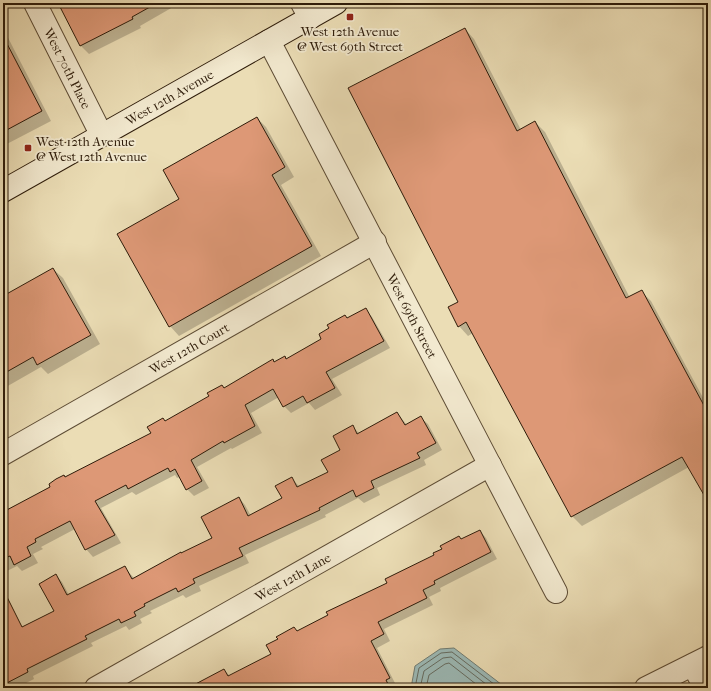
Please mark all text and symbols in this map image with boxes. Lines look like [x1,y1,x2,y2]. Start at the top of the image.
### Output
marker: West 12th Avenue @ West 69th Street [345,12,355,22]
place label: West 12th Avenue @ West 69th Street [297,24,403,54]
street label: West 70th Place [40,25,94,112]
street label: West 12th Avenue [122,66,217,129]
place label: West 12th Avenue @ West 12th Avenue [35,134,148,164]
marker: West 12th Avenue @ West 12th Avenue [23,143,33,153]
street label: West 69th Street [383,270,440,361]
street label: West 12th Court [146,320,232,378]
street label: West 12th Lane [252,550,334,605]

